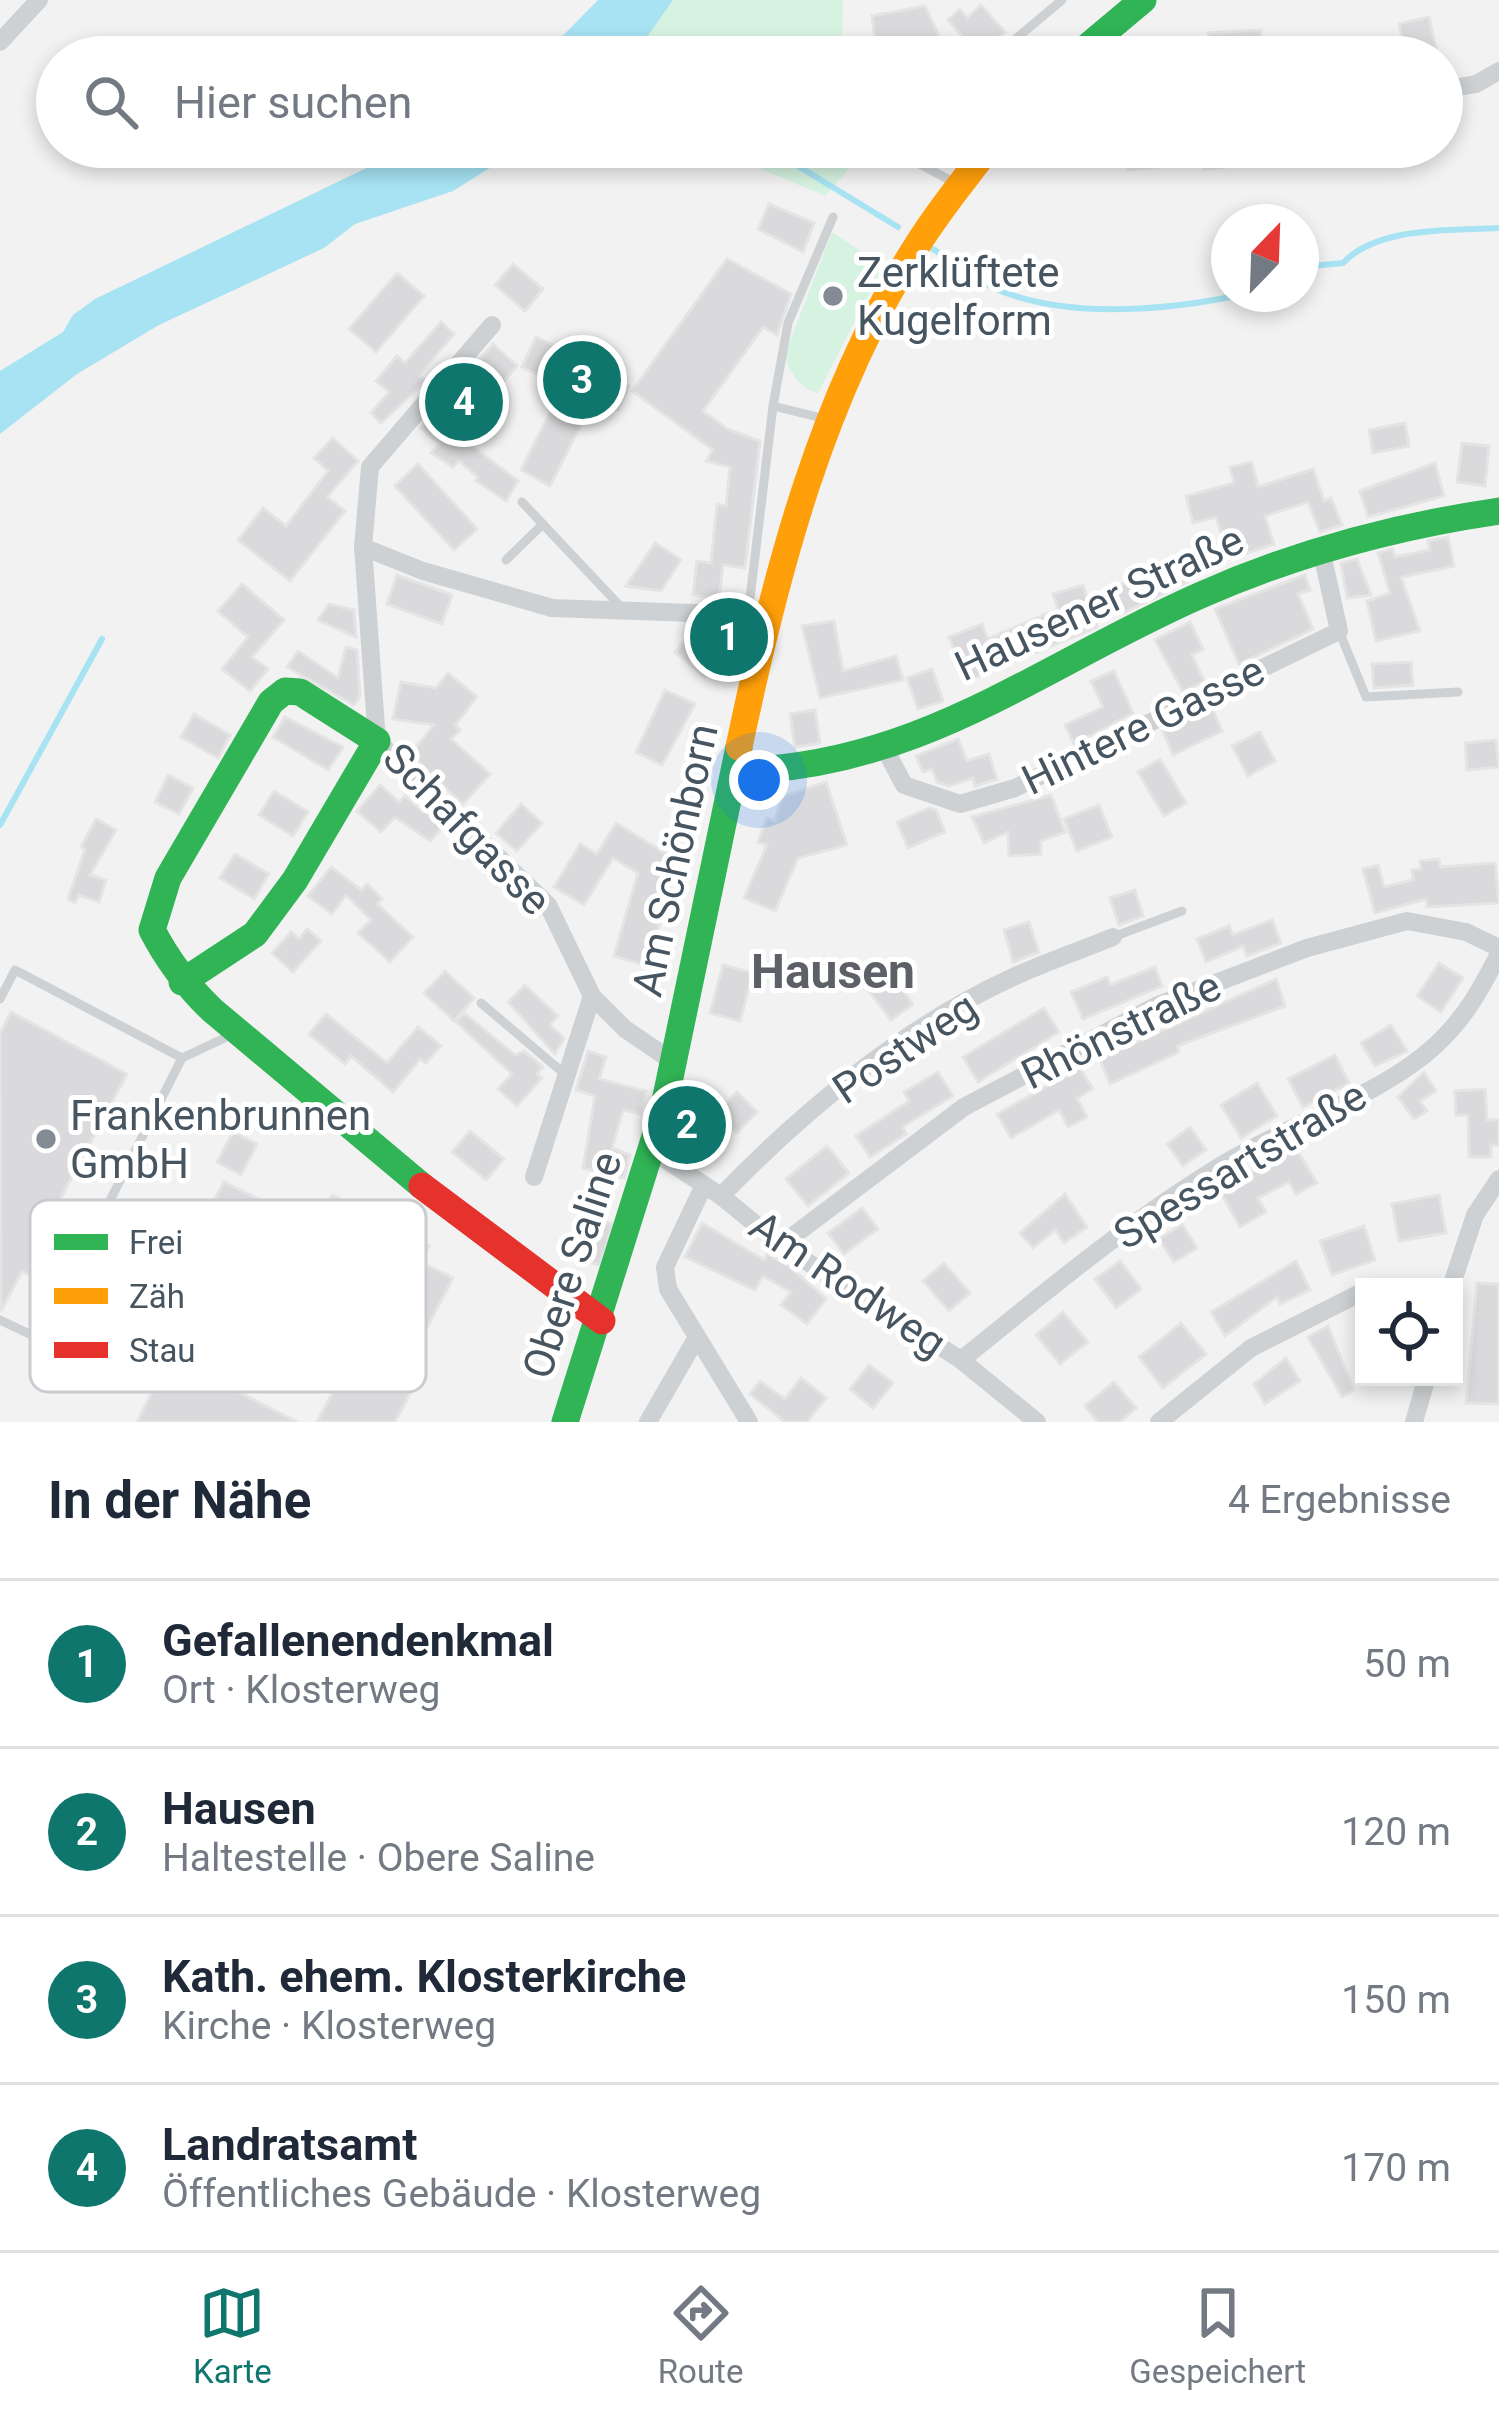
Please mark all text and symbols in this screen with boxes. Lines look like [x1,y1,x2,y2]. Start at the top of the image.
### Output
search box [36,36,1463,168]
icon: search [78,69,144,135]
text: Hier suchen [174,76,412,129]
north arrow [1211,204,1319,312]
place label: Zerklüftete Kugelform [857,248,1060,345]
marker: Zerklüftete Kugelform [820,283,846,309]
pin: 3 [543,335,621,425]
pin: 4 [425,357,503,447]
street label: Hausener Straße [947,515,1251,691]
pin: 1 [690,592,768,682]
street label: Hintere Gasse [1014,645,1272,805]
street label: Am Schönborn [622,720,728,1000]
street label: Schafgasse [373,733,561,925]
your location [729,750,789,810]
district label: Hausen [751,943,915,1000]
street label: Rhönstraße [1014,961,1228,1099]
street label: Postweg [824,982,986,1114]
street label: Spessartstraße [1105,1071,1375,1259]
pin: 2 [648,1080,726,1170]
place label: Frankenbrunnen GmbH [70,1091,371,1188]
marker: Frankenbrunnen GmbH [33,1126,59,1152]
street label: Obere Saline [512,1146,632,1384]
legend [30,1200,426,1392]
street label: Am Rodweg [741,1201,955,1367]
text: Frei [129,1223,183,1262]
text: Zäh [129,1277,185,1316]
map controls [1355,1278,1463,1386]
button: locate [1355,1278,1463,1386]
text: Stau [129,1331,196,1370]
text: In der Nähe [48,1471,311,1530]
text: 4 Ergebnisse [1228,1477,1451,1523]
text: Gefallenendenkmal [162,1614,554,1667]
text: 1 [76,1641,98,1687]
text: 50 m [1363,1641,1451,1687]
text: Ort · Klosterweg [162,1667,440,1713]
text: Hausen [162,1782,316,1835]
text: 2 [76,1809,98,1855]
text: 120 m [1341,1809,1451,1855]
text: Haltestelle · Obere Saline [162,1835,595,1881]
text: Kath. ehem. Klosterkirche [162,1950,686,2003]
text: 3 [76,1977,98,2023]
text: 150 m [1341,1977,1451,2023]
text: Kirche · Klosterweg [162,2003,496,2049]
text: Landratsamt [162,2118,417,2171]
text: 4 [76,2145,98,2191]
text: 170 m [1341,2145,1451,2191]
text: Öffentliches Gebäude · Klosterweg [162,2171,761,2217]
tab: Karte [193,2280,272,2391]
tab: Route [658,2280,743,2391]
tab: Gespeichert [1129,2280,1306,2391]

